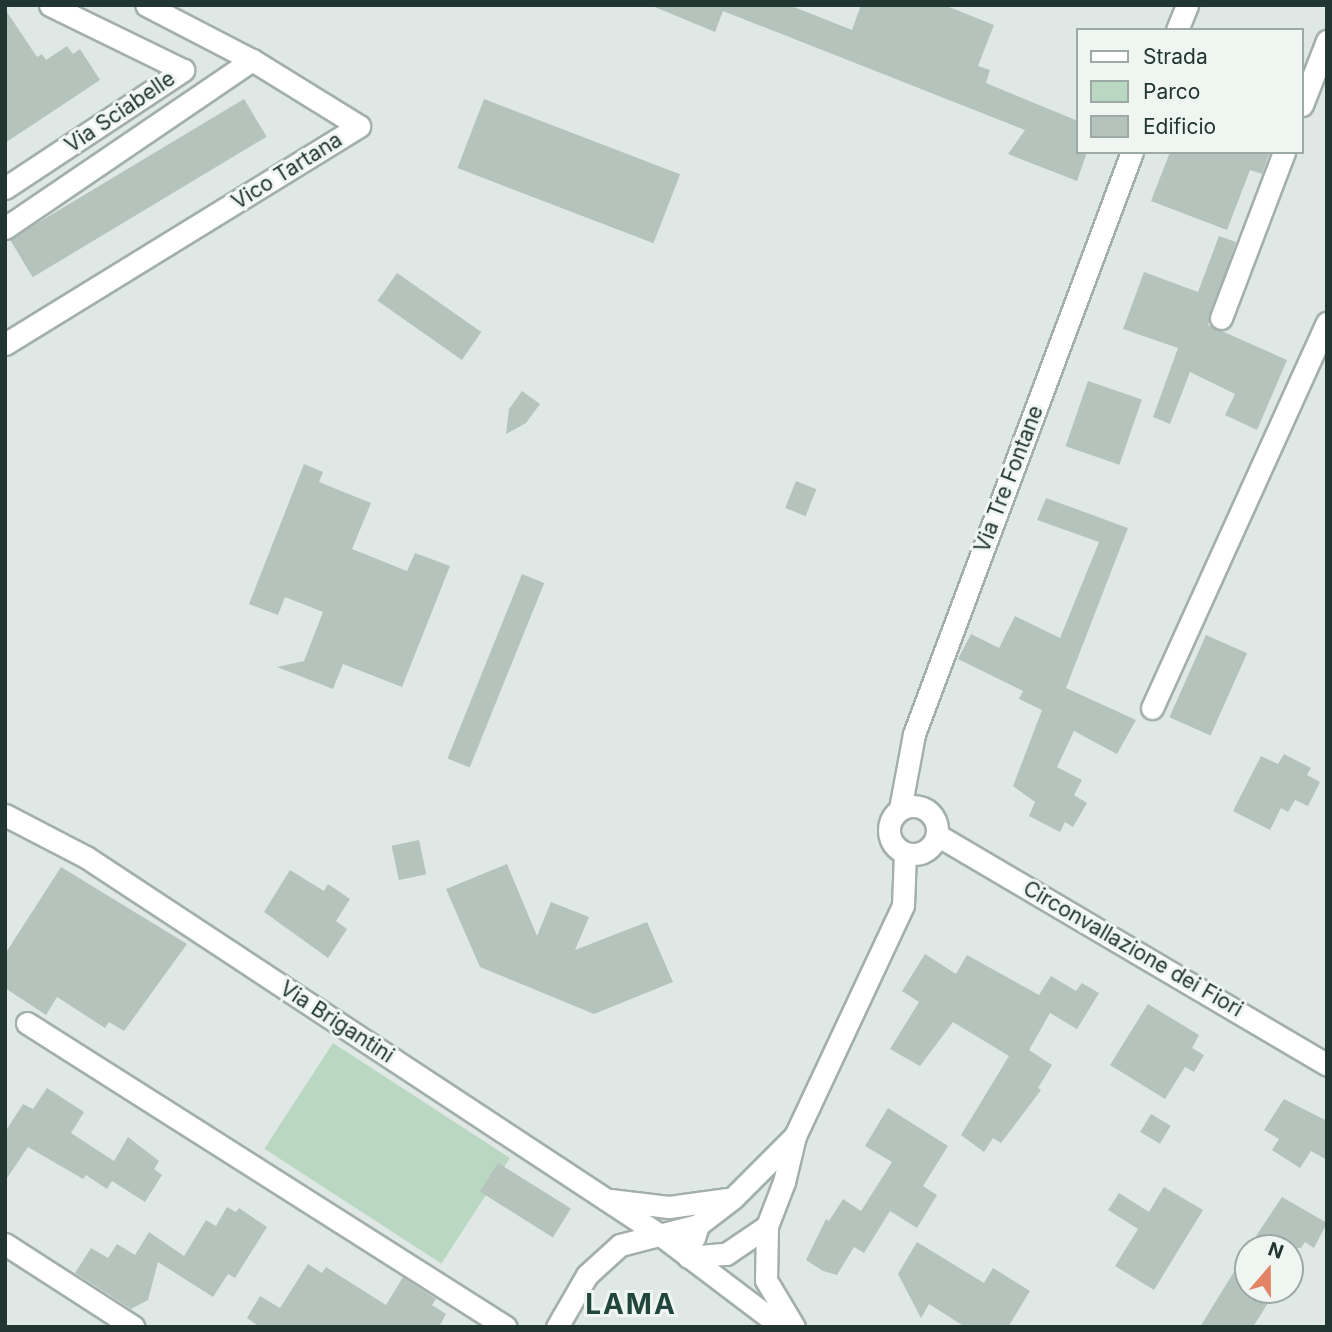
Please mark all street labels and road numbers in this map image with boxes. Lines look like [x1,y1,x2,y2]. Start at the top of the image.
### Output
street label: Via Sciabelle [60,66,180,158]
street label: Vico Tartana [227,127,347,215]
street label: Via Tre Fontane [969,402,1049,556]
street label: Circonvallazione dei Fiori [1019,876,1247,1022]
street label: Via Brigantini [275,976,399,1068]

